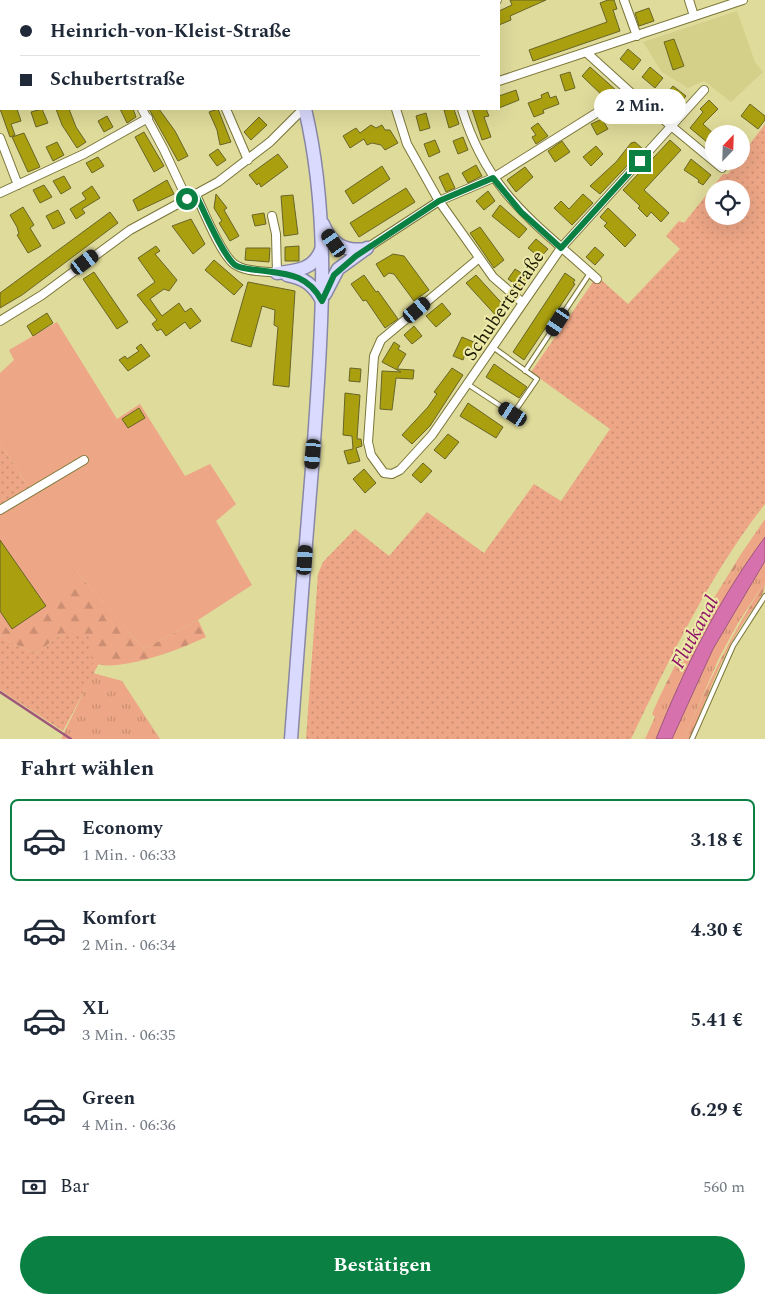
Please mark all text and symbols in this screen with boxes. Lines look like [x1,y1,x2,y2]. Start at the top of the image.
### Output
text: Heinrich-von-Kleist-Straße [50,17,291,46]
text: Schubertstraße [50,65,185,94]
callout: 2 Min. [594,89,686,124]
text: 2 Min. [616,94,664,118]
north arrow [705,125,750,170]
map controls [705,125,750,225]
route end [629,150,651,172]
button: locate [705,180,750,225]
route start [176,188,198,210]
car [319,226,348,260]
street label: Schubertstraße [456,245,552,367]
car [68,247,101,277]
car [400,295,433,325]
car [543,305,572,339]
car [496,400,529,428]
car [304,438,321,470]
car [296,545,313,575]
water label: Flutkanal [663,591,727,674]
text: Fahrt wählen [20,752,154,785]
text: Economy [82,814,163,843]
icon: car [22,818,67,863]
text: 3.18 € [691,826,743,855]
text: 1 Min. · 06:33 [82,843,176,867]
text: Komfort [82,904,157,933]
icon: car [22,908,67,953]
text: 4.30 € [691,916,743,945]
text: 2 Min. · 06:34 [82,933,176,957]
text: XL [82,994,109,1023]
icon: car [22,998,67,1043]
text: 5.41 € [691,1006,743,1035]
text: 3 Min. · 06:35 [82,1023,176,1047]
text: Green [82,1084,135,1113]
icon: car [22,1088,67,1133]
text: 6.29 € [691,1096,743,1125]
text: 4 Min. · 06:36 [82,1113,176,1137]
text: Bar [60,1172,89,1201]
icon: cash [20,1173,48,1201]
text: 560 m [703,1175,745,1199]
button: Bestätigen [20,1236,745,1294]

